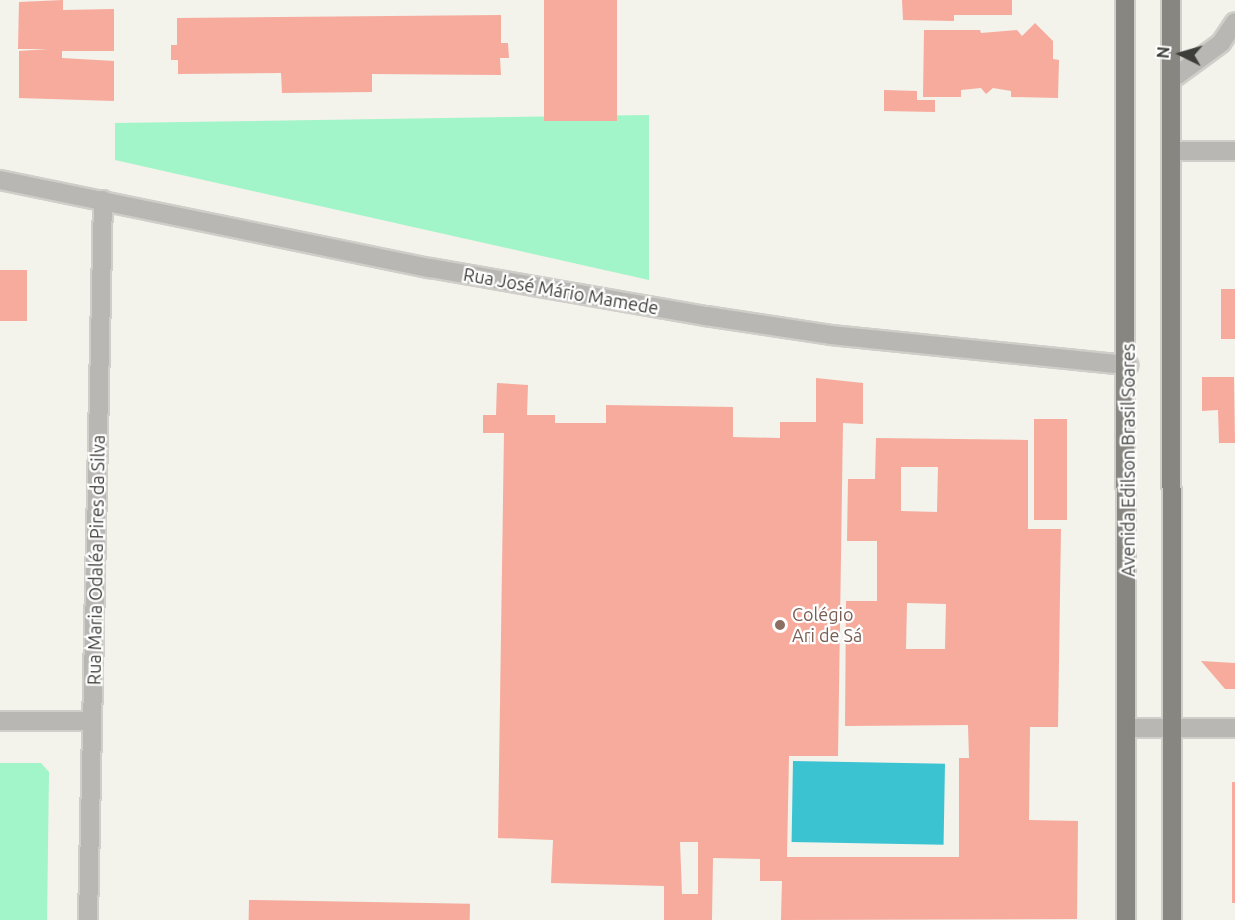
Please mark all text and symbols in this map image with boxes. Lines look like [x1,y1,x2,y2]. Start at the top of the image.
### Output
north arrow [1151,24,1211,84]
text: N [1154,46,1173,59]
street label: Rua José Mário Mamede [462,263,660,319]
street label: Avenida Edilson Brasil Soares [1117,343,1139,577]
street label: Rua Maria Odaléa Pires da Silva [83,435,109,685]
place label: Colégio Ari de Sá [792,604,862,646]
marker: Colégio Ari de Sá [773,618,787,632]

